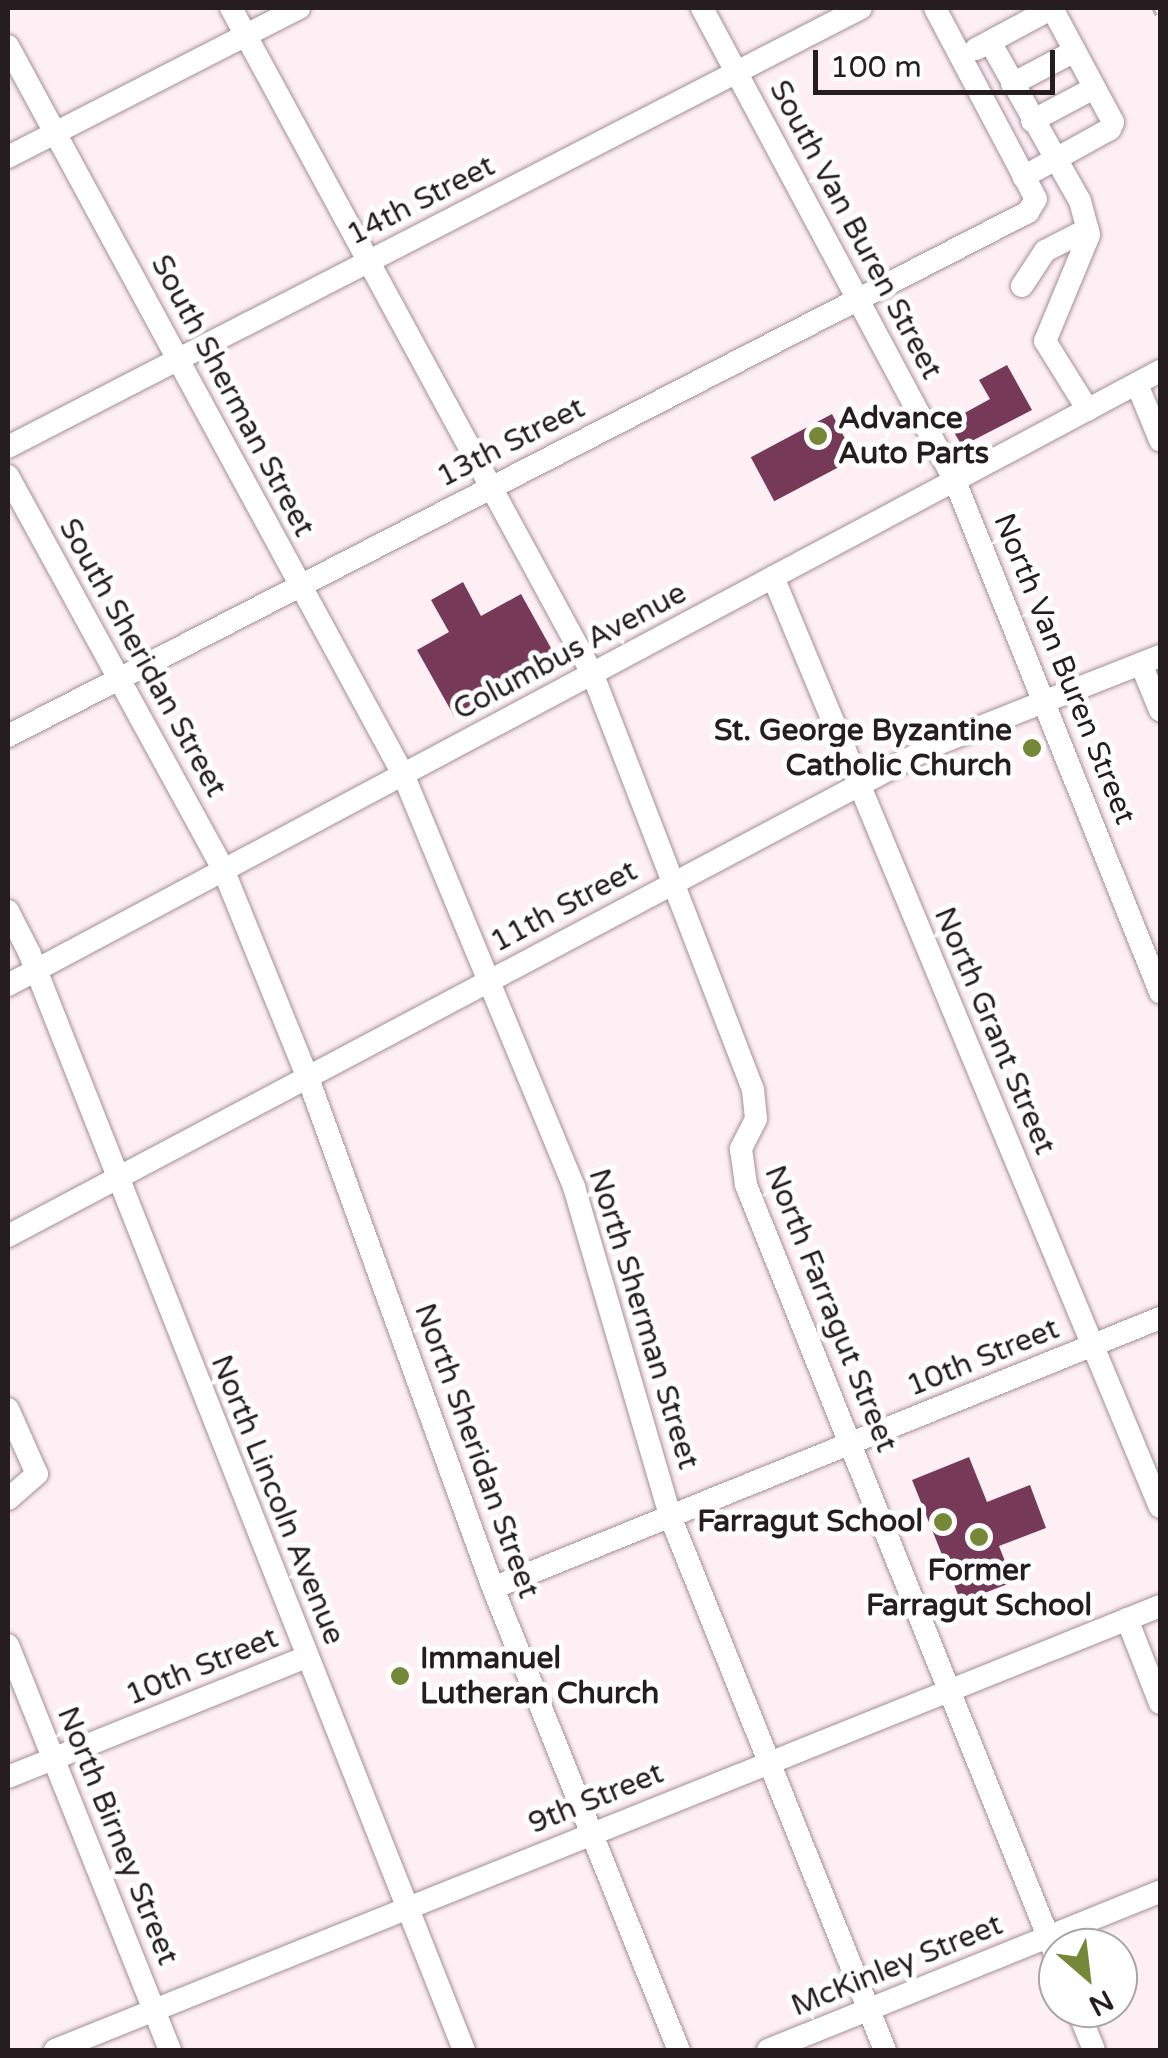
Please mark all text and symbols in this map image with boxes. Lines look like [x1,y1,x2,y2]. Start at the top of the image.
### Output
scale bar [818,30,1060,92]
text: 100 m [830,49,922,86]
street label: South Van Buren Street [761,74,949,386]
street label: 14th Street [341,148,501,254]
street label: South Sherman Street [142,249,322,543]
street label: 13th Street [431,390,591,496]
place label: Advance Auto Parts [838,401,989,472]
marker: Advance Auto Parts [807,425,829,447]
street label: North Van Buren Street [985,508,1143,830]
street label: South Sheridan Street [50,513,234,803]
street label: Columbus Avenue [447,575,693,729]
place label: St. George Byzantine Catholic Church [714,713,1012,784]
marker: St. George Byzantine Catholic Church [1021,737,1043,759]
street label: 11th Street [484,853,644,961]
street label: North Grant Street [926,902,1062,1160]
street label: North Farragut Street [756,1160,904,1458]
street label: North Sherman Street [580,1164,706,1474]
street label: North Sheridan Street [406,1299,546,1603]
street label: 10th Street [902,1311,1064,1405]
street label: North Lincoln Avenue [202,1350,352,1650]
place label: Farragut School [697,1504,923,1540]
marker: Farragut School [932,1511,954,1533]
marker: Former Farragut School [968,1526,990,1548]
place label: Former Farragut School [866,1553,1092,1624]
street label: 10th Street [121,1620,283,1714]
place label: Immanuel Lutheran Church [420,1641,659,1712]
marker: Immanuel Lutheran Church [389,1665,411,1687]
street label: North Birney Street [49,1702,185,1970]
street label: 9th Street [523,1756,669,1842]
street label: McKinley Street [786,1907,1008,2025]
north arrow [1038,1928,1138,2028]
text: N [1083,1982,1119,2023]

